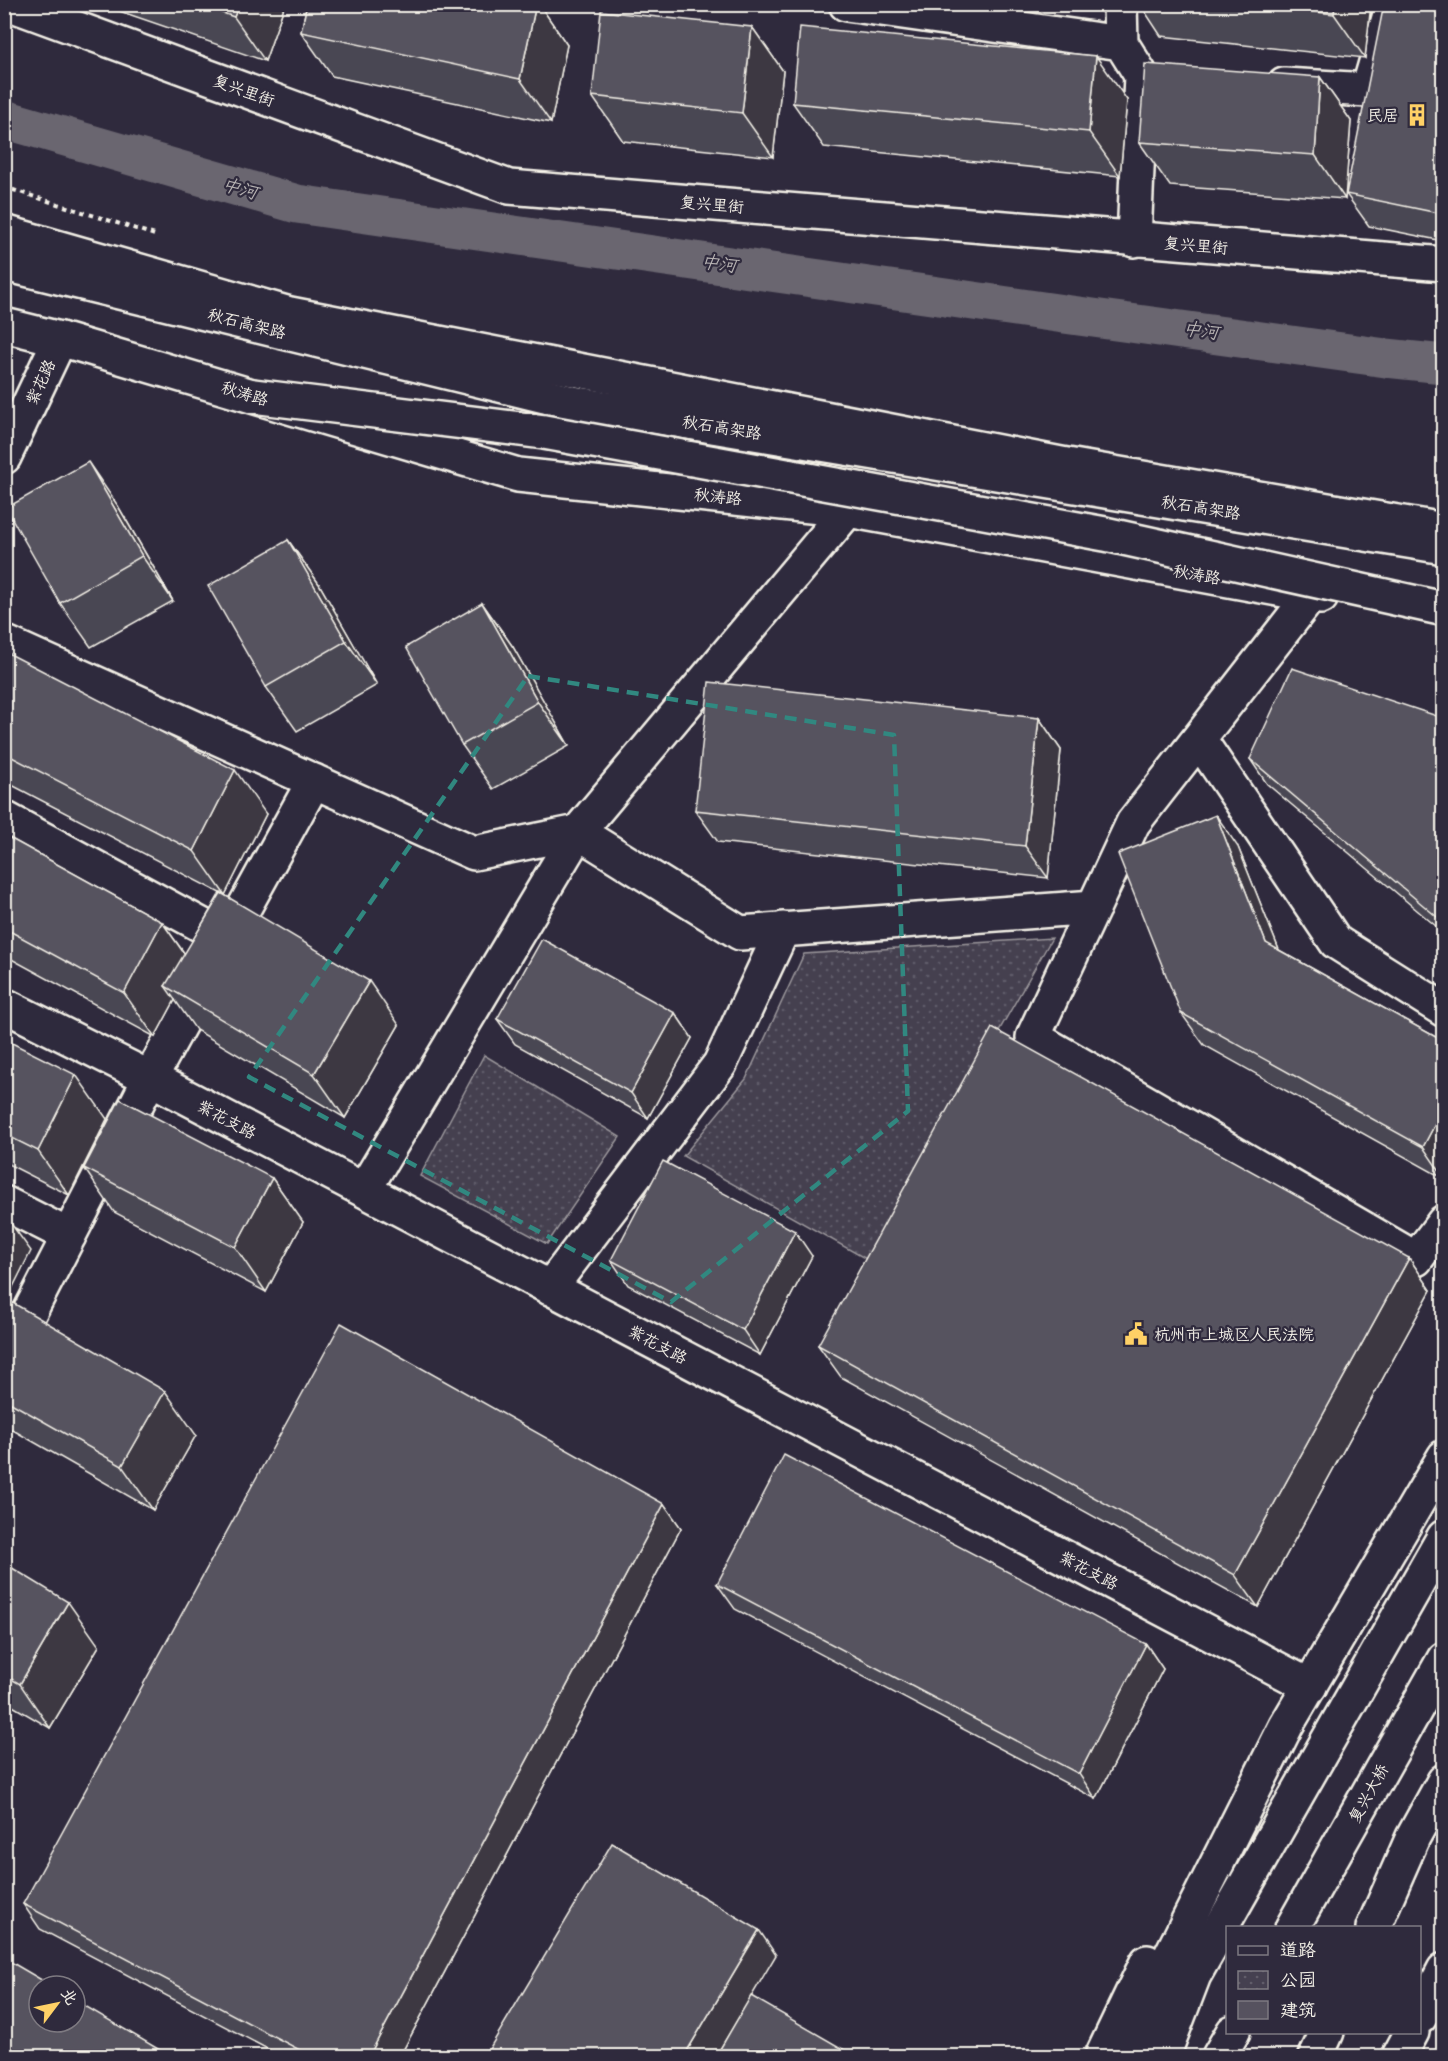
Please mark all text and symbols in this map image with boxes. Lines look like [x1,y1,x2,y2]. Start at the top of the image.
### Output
street label: 复兴里街 [211,70,277,110]
building icon: 民居 [1404,102,1430,128]
place label: 民居 [1367,105,1399,125]
water label: 中河 [220,172,263,205]
street label: 复兴里街 [679,191,745,217]
street label: 复兴里街 [1163,232,1229,258]
water label: 中河 [700,249,741,277]
street label: 秋石高架路 [206,304,288,342]
water label: 中河 [1182,316,1223,344]
street label: 紫花路 [21,356,59,408]
street label: 秋涛路 [219,376,271,410]
street label: 秋石高架路 [681,411,763,443]
street label: 秋涛路 [693,484,743,508]
street label: 秋石高架路 [1160,491,1242,523]
street label: 秋涛路 [1172,560,1222,588]
street label: 紫花支路 [194,1095,260,1143]
street label: 紫花支路 [625,1320,691,1368]
public building icon: 杭州市上城区人民法院 [1123,1321,1149,1347]
place label: 杭州市上城区人民法院 [1154,1324,1314,1344]
street label: 紫花支路 [1056,1546,1122,1594]
street label: 复兴大桥 [1344,1760,1392,1826]
legend [1226,1926,1421,2034]
text: 道路 [1280,1938,1316,1961]
text: 公园 [1280,1968,1316,1991]
north arrow [27,1974,87,2034]
text: 北 [57,1984,82,2008]
text: 建筑 [1280,1998,1316,2021]

